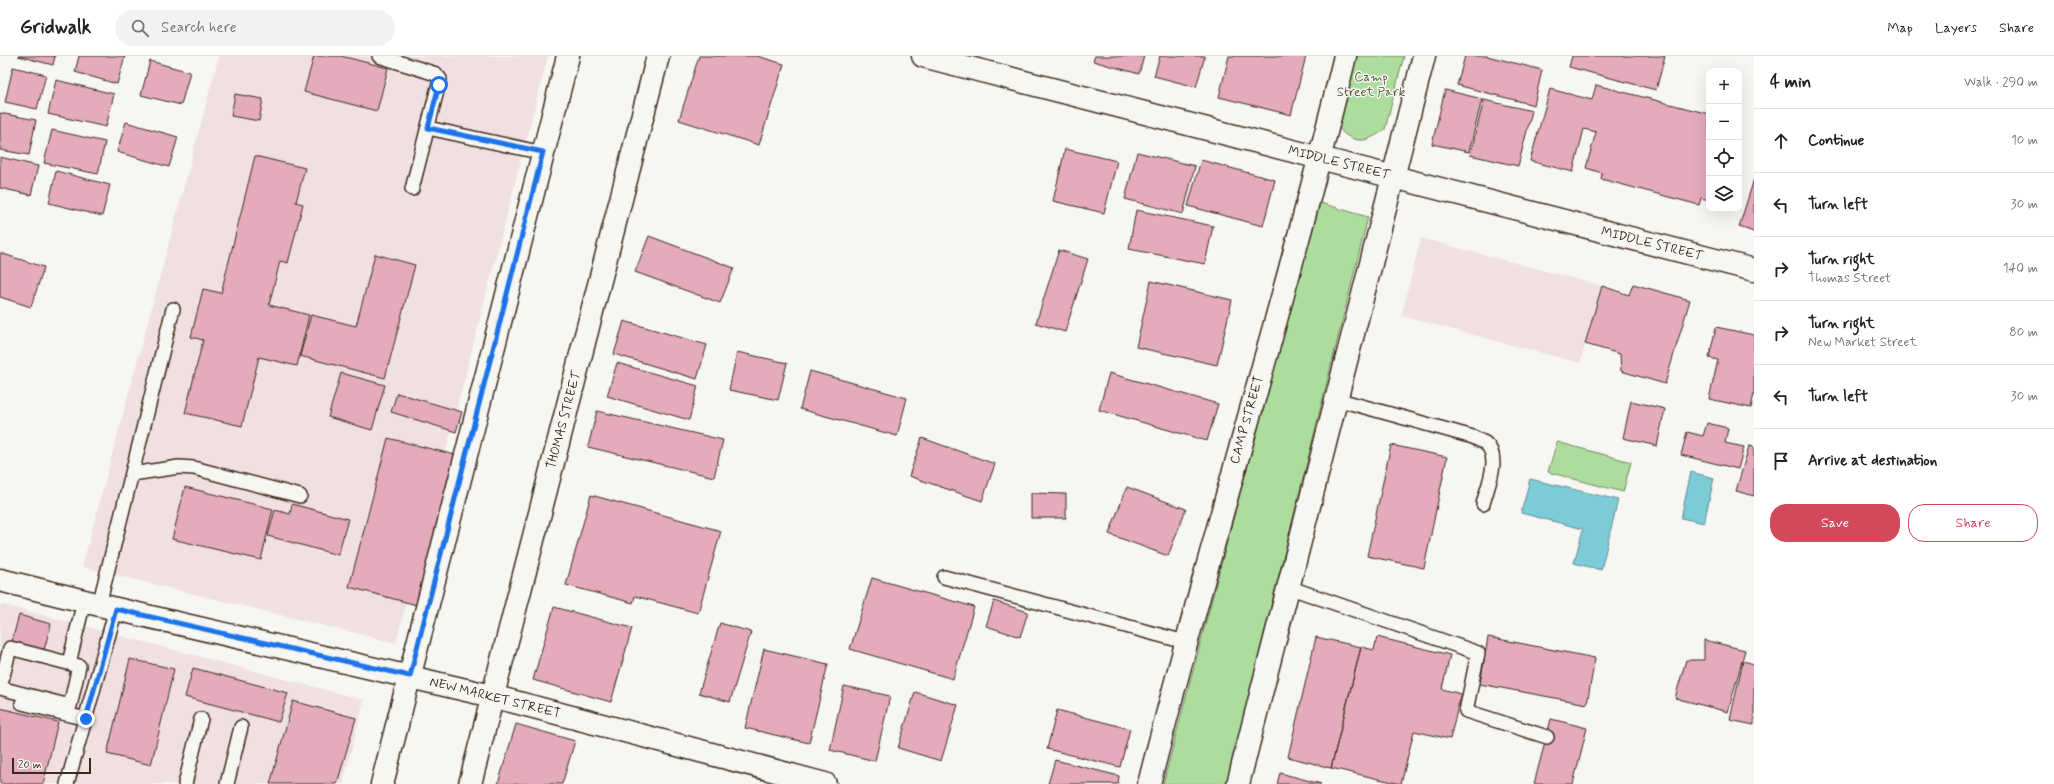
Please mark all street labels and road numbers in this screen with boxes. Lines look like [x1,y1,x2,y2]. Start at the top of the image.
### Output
street label: MIDDLE STREET [1286,142,1393,184]
street label: MIDDLE STREET [1599,223,1706,265]
street label: THOMAS STREET [543,368,586,471]
street label: CAMP STREET [1226,374,1268,466]
street label: NEW MARKET STREET [428,674,563,723]

